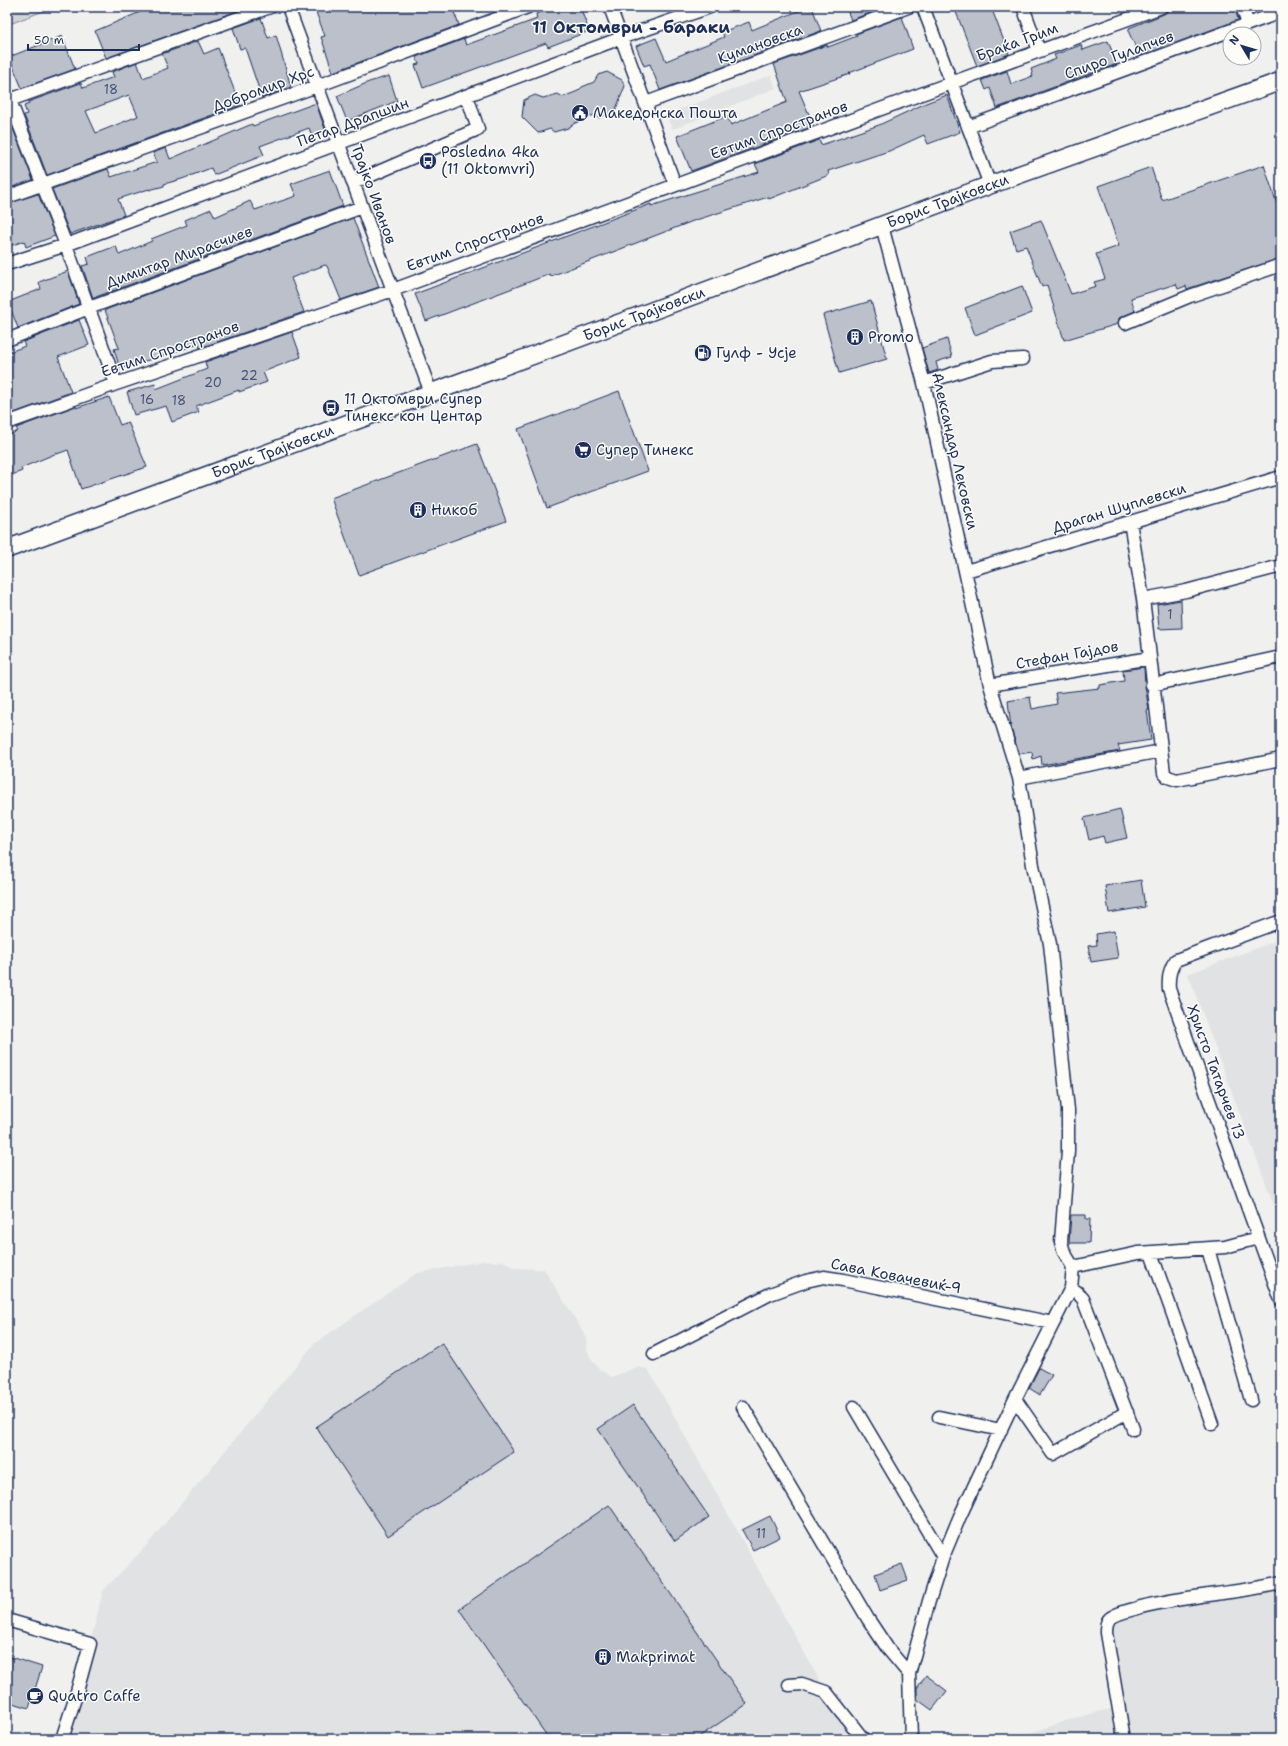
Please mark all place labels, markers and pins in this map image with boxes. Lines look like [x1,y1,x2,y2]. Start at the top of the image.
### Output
public building icon: Македонска Пошта [570,103,590,123]
place label: Македонска Пошта [593,103,738,123]
place label: Posledna 4ka (11 Oktomvri) [441,142,540,179]
bus stop icon: Posledna 4ka (11 Oktomvri) [418,151,438,171]
building icon: Promo [845,327,865,347]
place label: Promo [868,327,914,347]
fuel station icon: Гулф - Усје [693,343,713,363]
place label: Гулф - Усје [716,343,797,363]
place label: 11 Октомври Супер Тинекс кон Центар [344,389,482,426]
bus stop icon: 11 Октомври Супер Тинекс кон Центар [321,398,341,418]
supermarket icon: Супер Тинекс [573,440,593,460]
place label: Супер Тинекс [596,440,694,460]
building icon: Никоб [408,500,428,520]
place label: Никоб [431,500,477,520]
building icon: Makprimat [593,1647,613,1667]
place label: Makprimat [616,1647,696,1667]
cafe icon: Quatro Caffe [25,1686,45,1706]
place label: Quatro Caffe [48,1686,141,1706]

